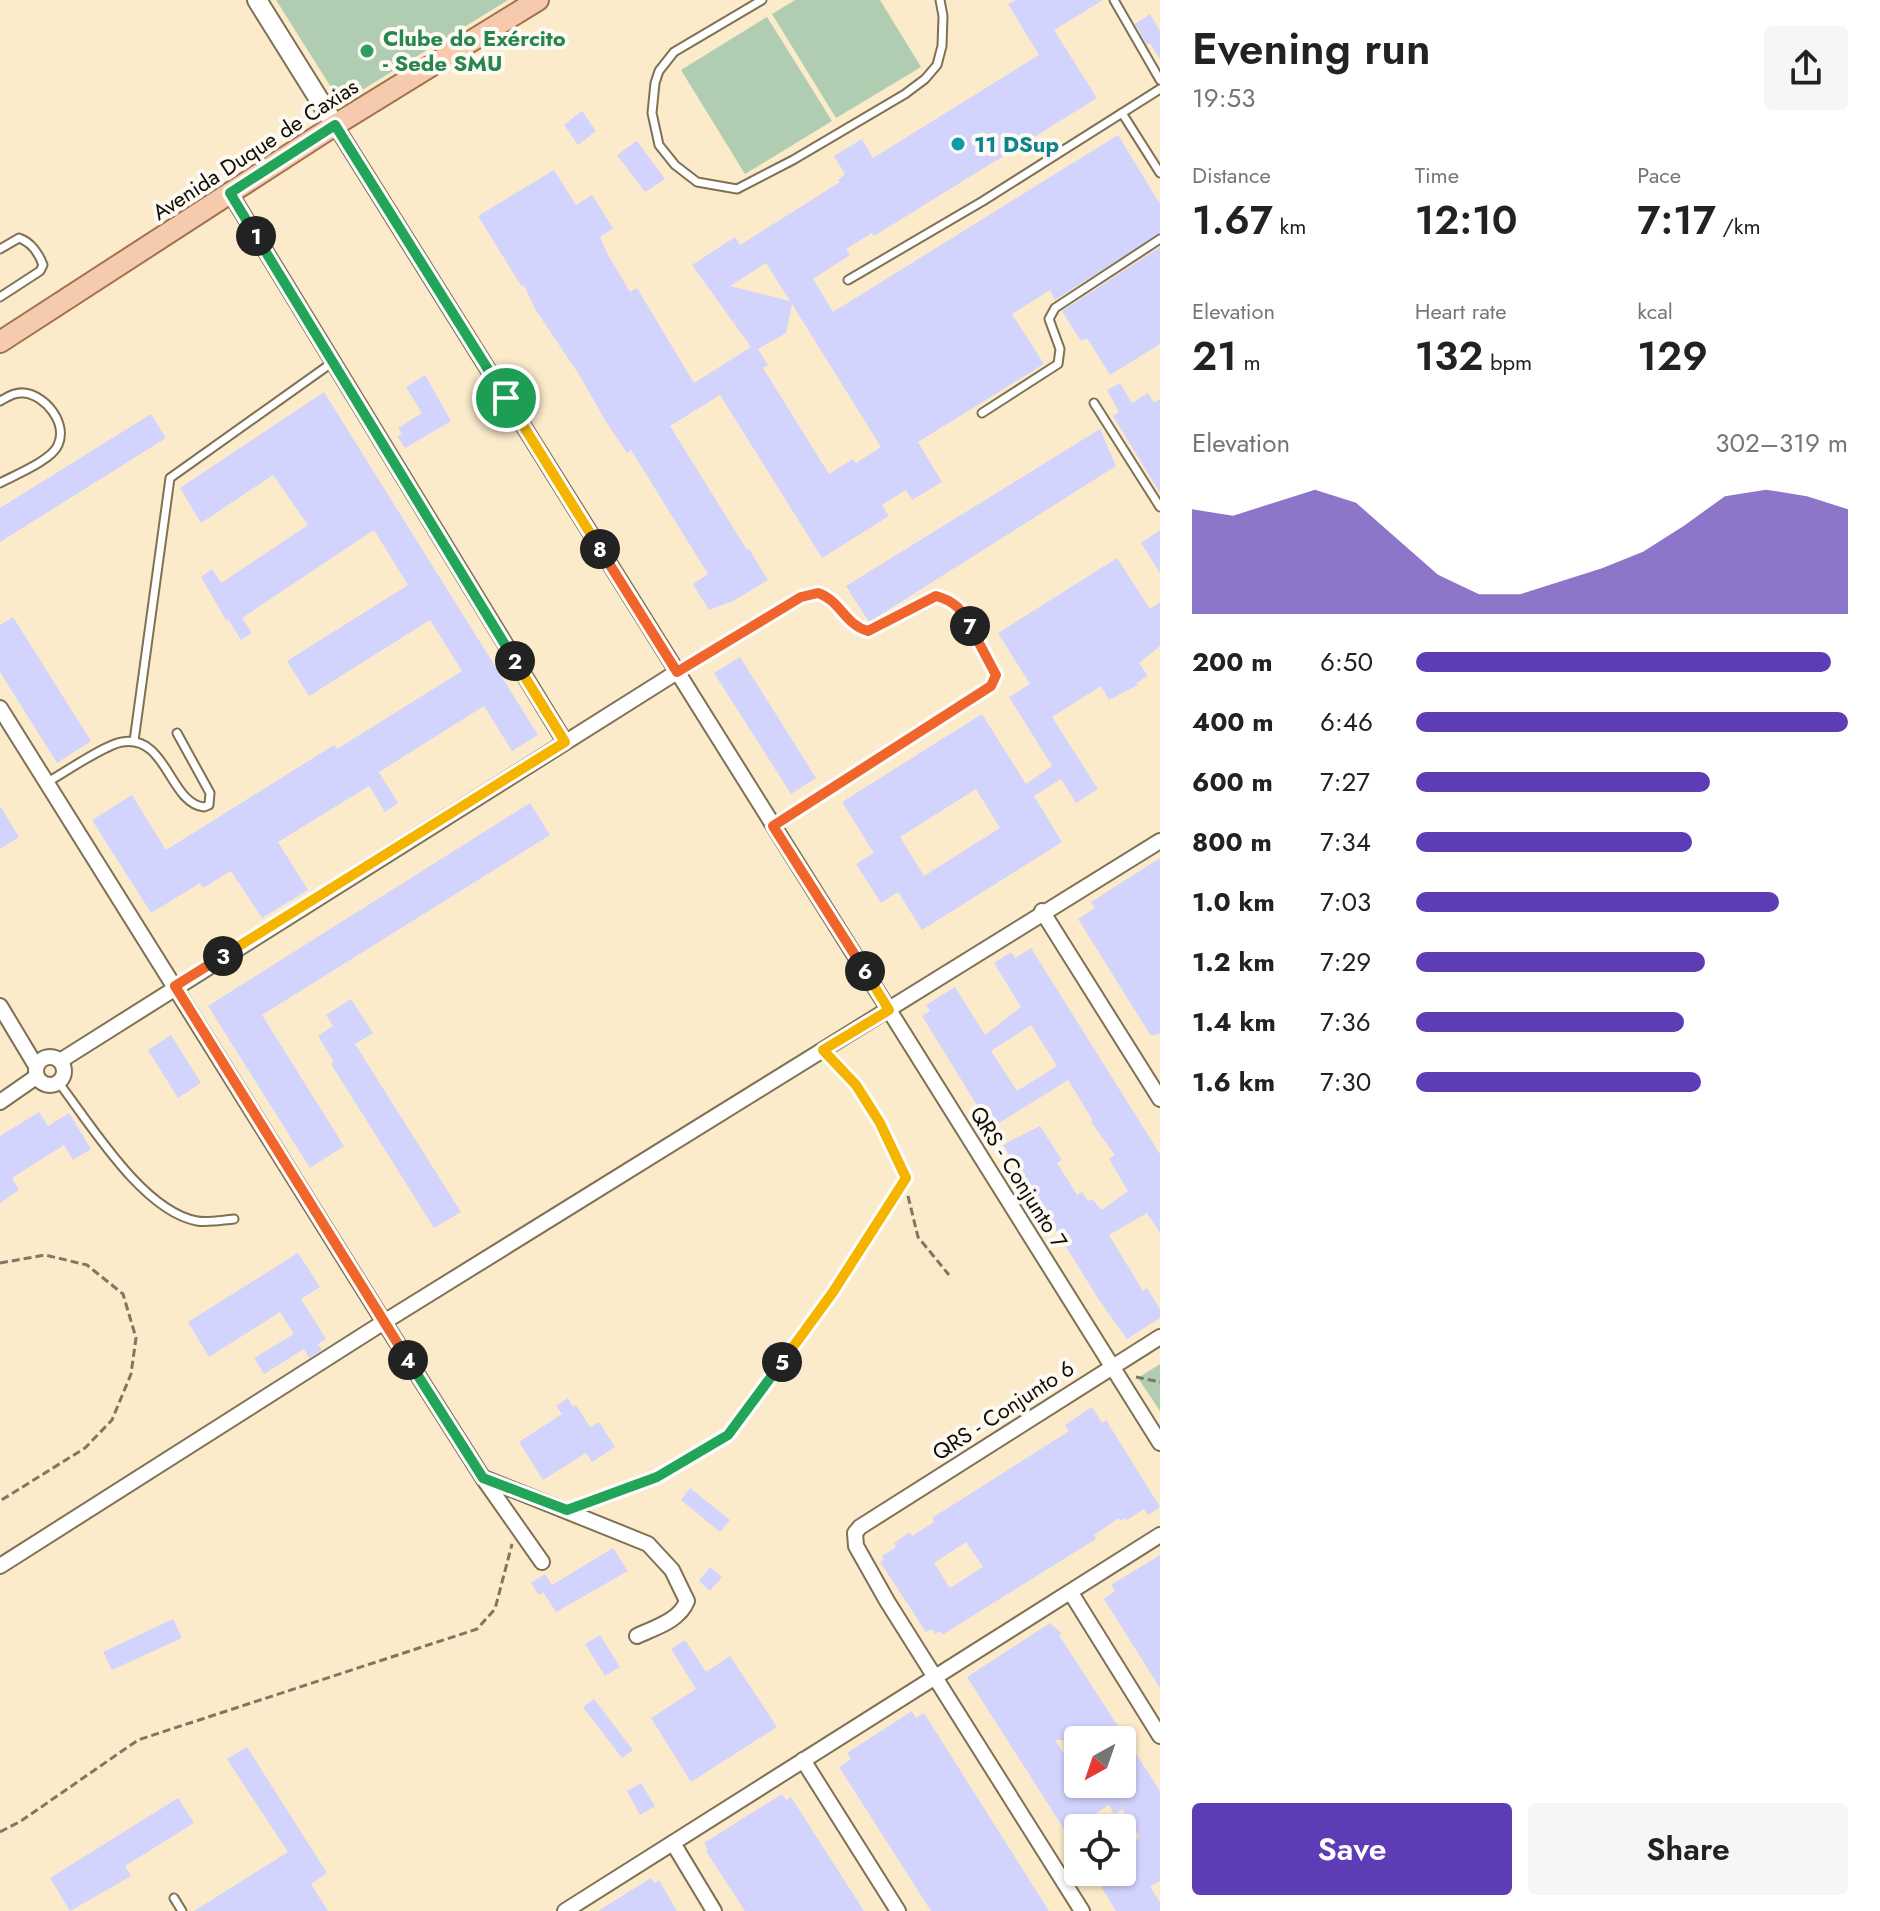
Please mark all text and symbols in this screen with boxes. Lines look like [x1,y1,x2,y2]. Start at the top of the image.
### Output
text: Evening run [1192,17,1431,81]
place label: Clube do Exército - Sede SMU [383,22,566,79]
button: share [1764,26,1848,110]
marker: Clube do Exército - Sede SMU [358,42,376,60]
street label: Avenida Duque de Caxias [146,70,365,228]
text: 19:53 [1192,79,1255,117]
place label: 11 DSup [974,128,1059,160]
marker: 11 DSup [949,135,967,153]
text: Distance [1192,159,1271,191]
text: Time [1415,159,1459,191]
text: Pace [1637,159,1681,191]
text: 1.67 [1192,191,1273,249]
text: 12:10 [1415,191,1517,249]
text: 7:17 [1637,191,1716,249]
text: km [1273,210,1306,242]
text: /km [1716,210,1761,242]
pin: 1 [236,216,276,256]
text: 1 [250,220,262,252]
text: Elevation [1192,295,1275,327]
text: Heart rate [1415,295,1506,327]
text: kcal [1637,295,1673,327]
text: 21 [1192,327,1237,385]
text: 132 [1415,327,1483,385]
text: 129 [1637,327,1708,385]
text: m [1237,346,1261,378]
text: bpm [1483,346,1532,378]
pin [472,364,540,432]
icon: arrive [484,376,528,420]
text: Elevation [1192,424,1290,462]
text: 302–319 m [1715,424,1848,462]
pin: 8 [580,529,620,569]
text: 8 [593,533,607,565]
pin: 7 [950,606,990,646]
text: 7 [963,610,977,642]
pin: 2 [495,641,535,681]
text: 200 m [1192,643,1273,681]
text: 6:50 [1320,643,1373,681]
text: 2 [508,645,522,677]
text: 400 m [1192,703,1274,741]
text: 6:46 [1320,703,1373,741]
text: 600 m [1192,763,1273,801]
text: 7:27 [1320,763,1370,801]
text: 800 m [1192,823,1272,861]
text: 7:34 [1320,823,1371,861]
text: 1.0 km [1192,883,1275,921]
text: 7:03 [1320,883,1371,921]
pin: 3 [203,936,243,976]
text: 3 [216,940,230,972]
text: 1.2 km [1192,943,1275,981]
text: 7:29 [1320,943,1371,981]
pin: 6 [845,951,885,991]
text: 6 [858,955,872,987]
text: 1.4 km [1192,1003,1276,1041]
text: 7:36 [1320,1003,1371,1041]
text: 1.6 km [1192,1063,1275,1101]
text: 7:30 [1320,1063,1371,1101]
street label: QRS - Conjunto 7 [962,1100,1076,1255]
pin: 4 [388,1340,428,1380]
pin: 5 [762,1342,802,1382]
text: 4 [400,1344,416,1376]
text: 5 [775,1346,789,1378]
street label: QRS - Conjunto 6 [926,1352,1080,1468]
north arrow [1064,1726,1136,1798]
map controls [1064,1726,1136,1886]
button: Save [1192,1803,1512,1895]
button: Share [1528,1803,1848,1895]
button: locate [1064,1814,1136,1886]

